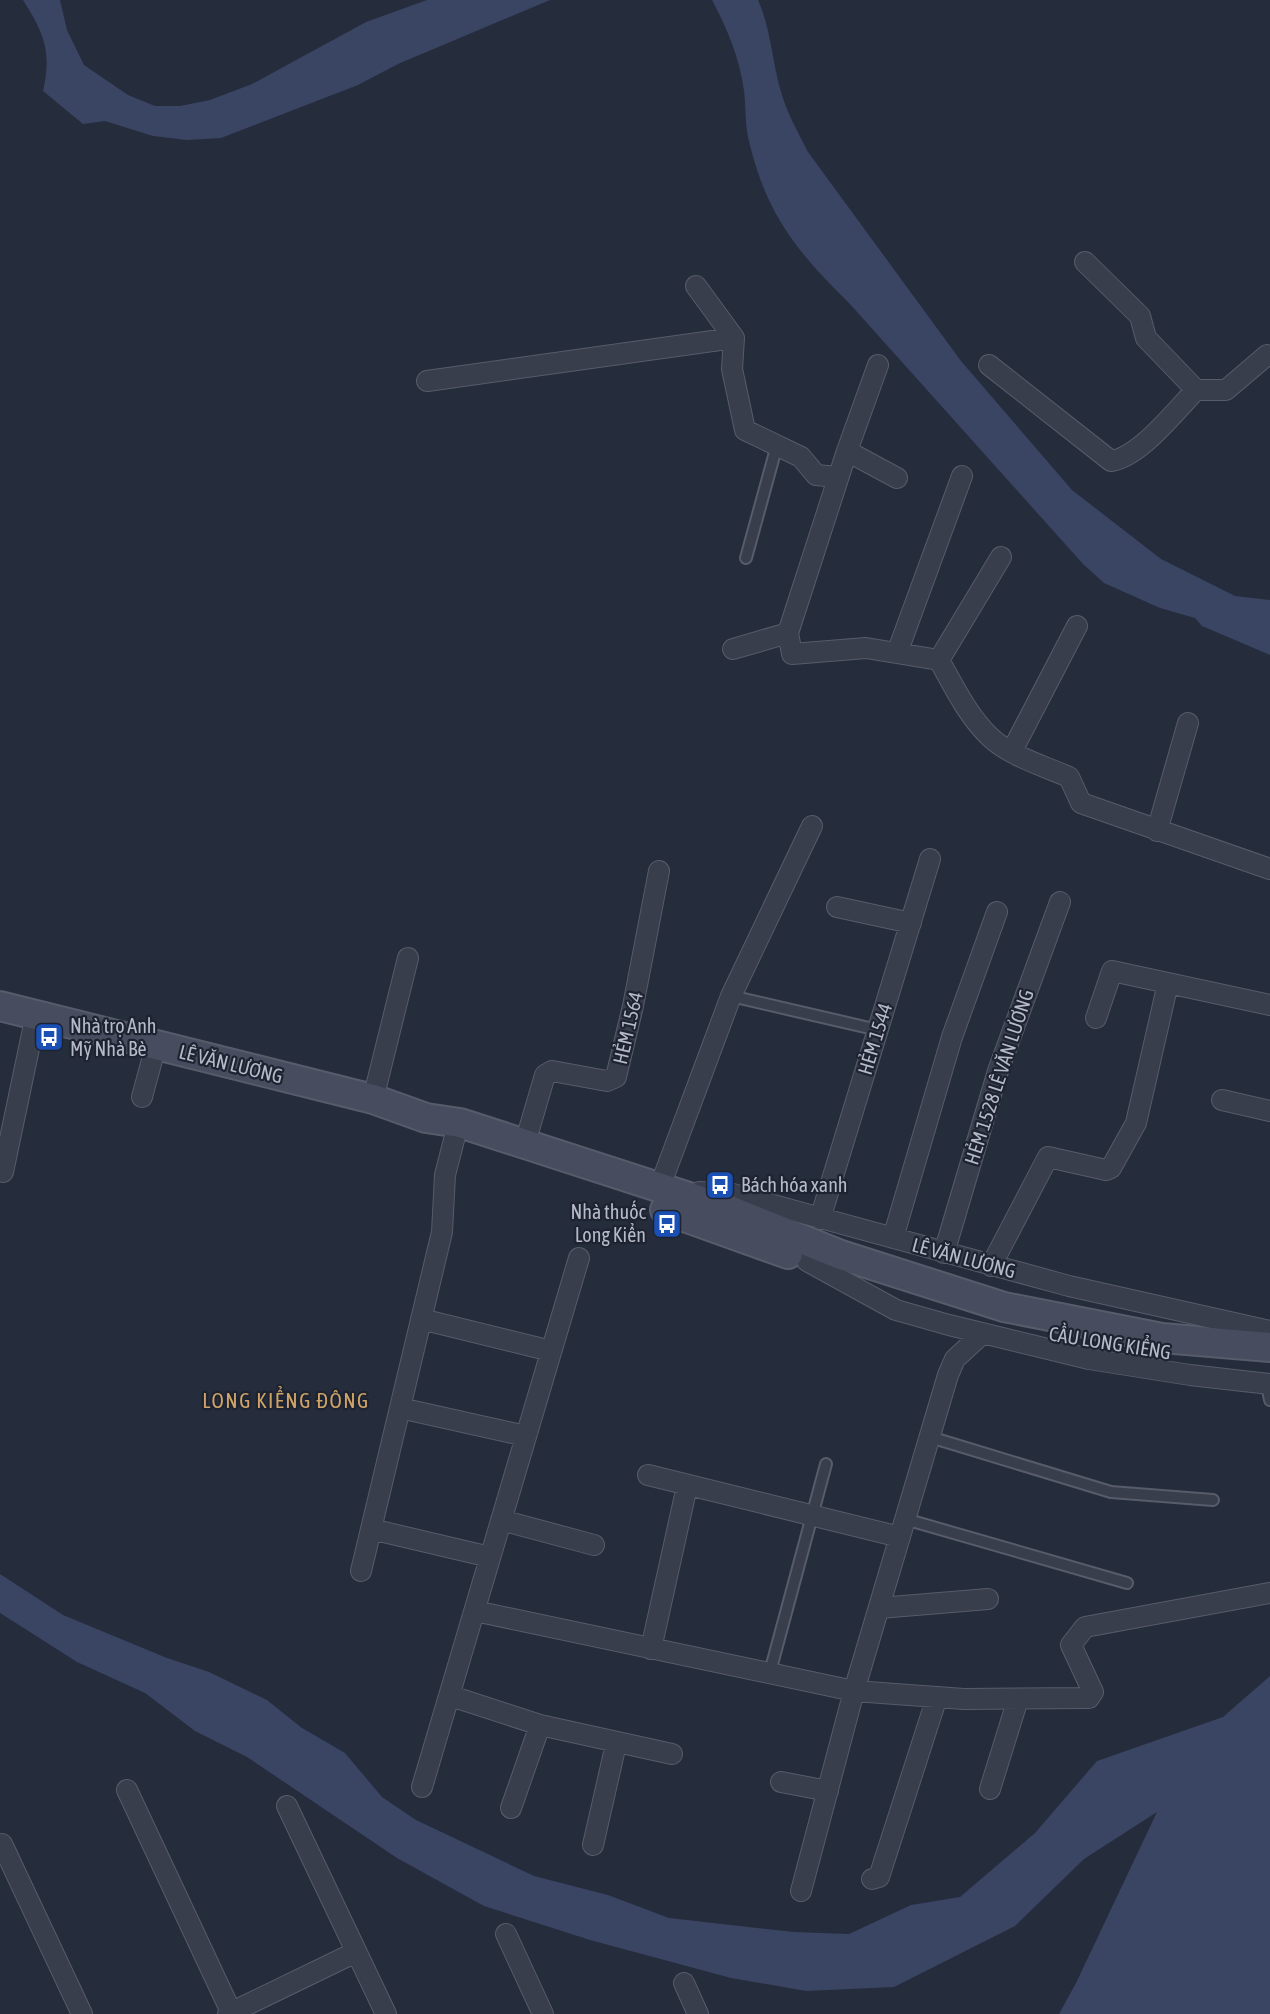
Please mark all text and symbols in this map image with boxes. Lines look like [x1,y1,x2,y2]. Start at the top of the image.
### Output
street label: HẺM 1528 LÊ VĂN LƯƠNG [959,986,1038,1167]
street label: HẺM 1564 [608,989,647,1066]
street label: HẺM 1544 [853,1000,896,1078]
place label: Nhà trọ Anh Mỹ Nhà Bè [70,1014,157,1060]
bus stop icon: Nhà trọ Anh Mỹ Nhà Bè [33,1021,65,1053]
street label: LÊ VĂN LƯƠNG [177,1039,286,1088]
bus stop icon: Bách hóa xanh [704,1169,736,1201]
place label: Bách hóa xanh [741,1173,848,1196]
place label: Nhà thuốc Long Kiển [571,1200,647,1246]
bus stop icon: Nhà thuốc Long Kiển [651,1208,683,1240]
street label: LÊ VĂN LƯƠNG [910,1233,1018,1282]
street label: CẦU LONG KIỂNG [1047,1319,1173,1364]
district label: LONG KIỂNG ĐÔNG [202,1386,370,1412]

